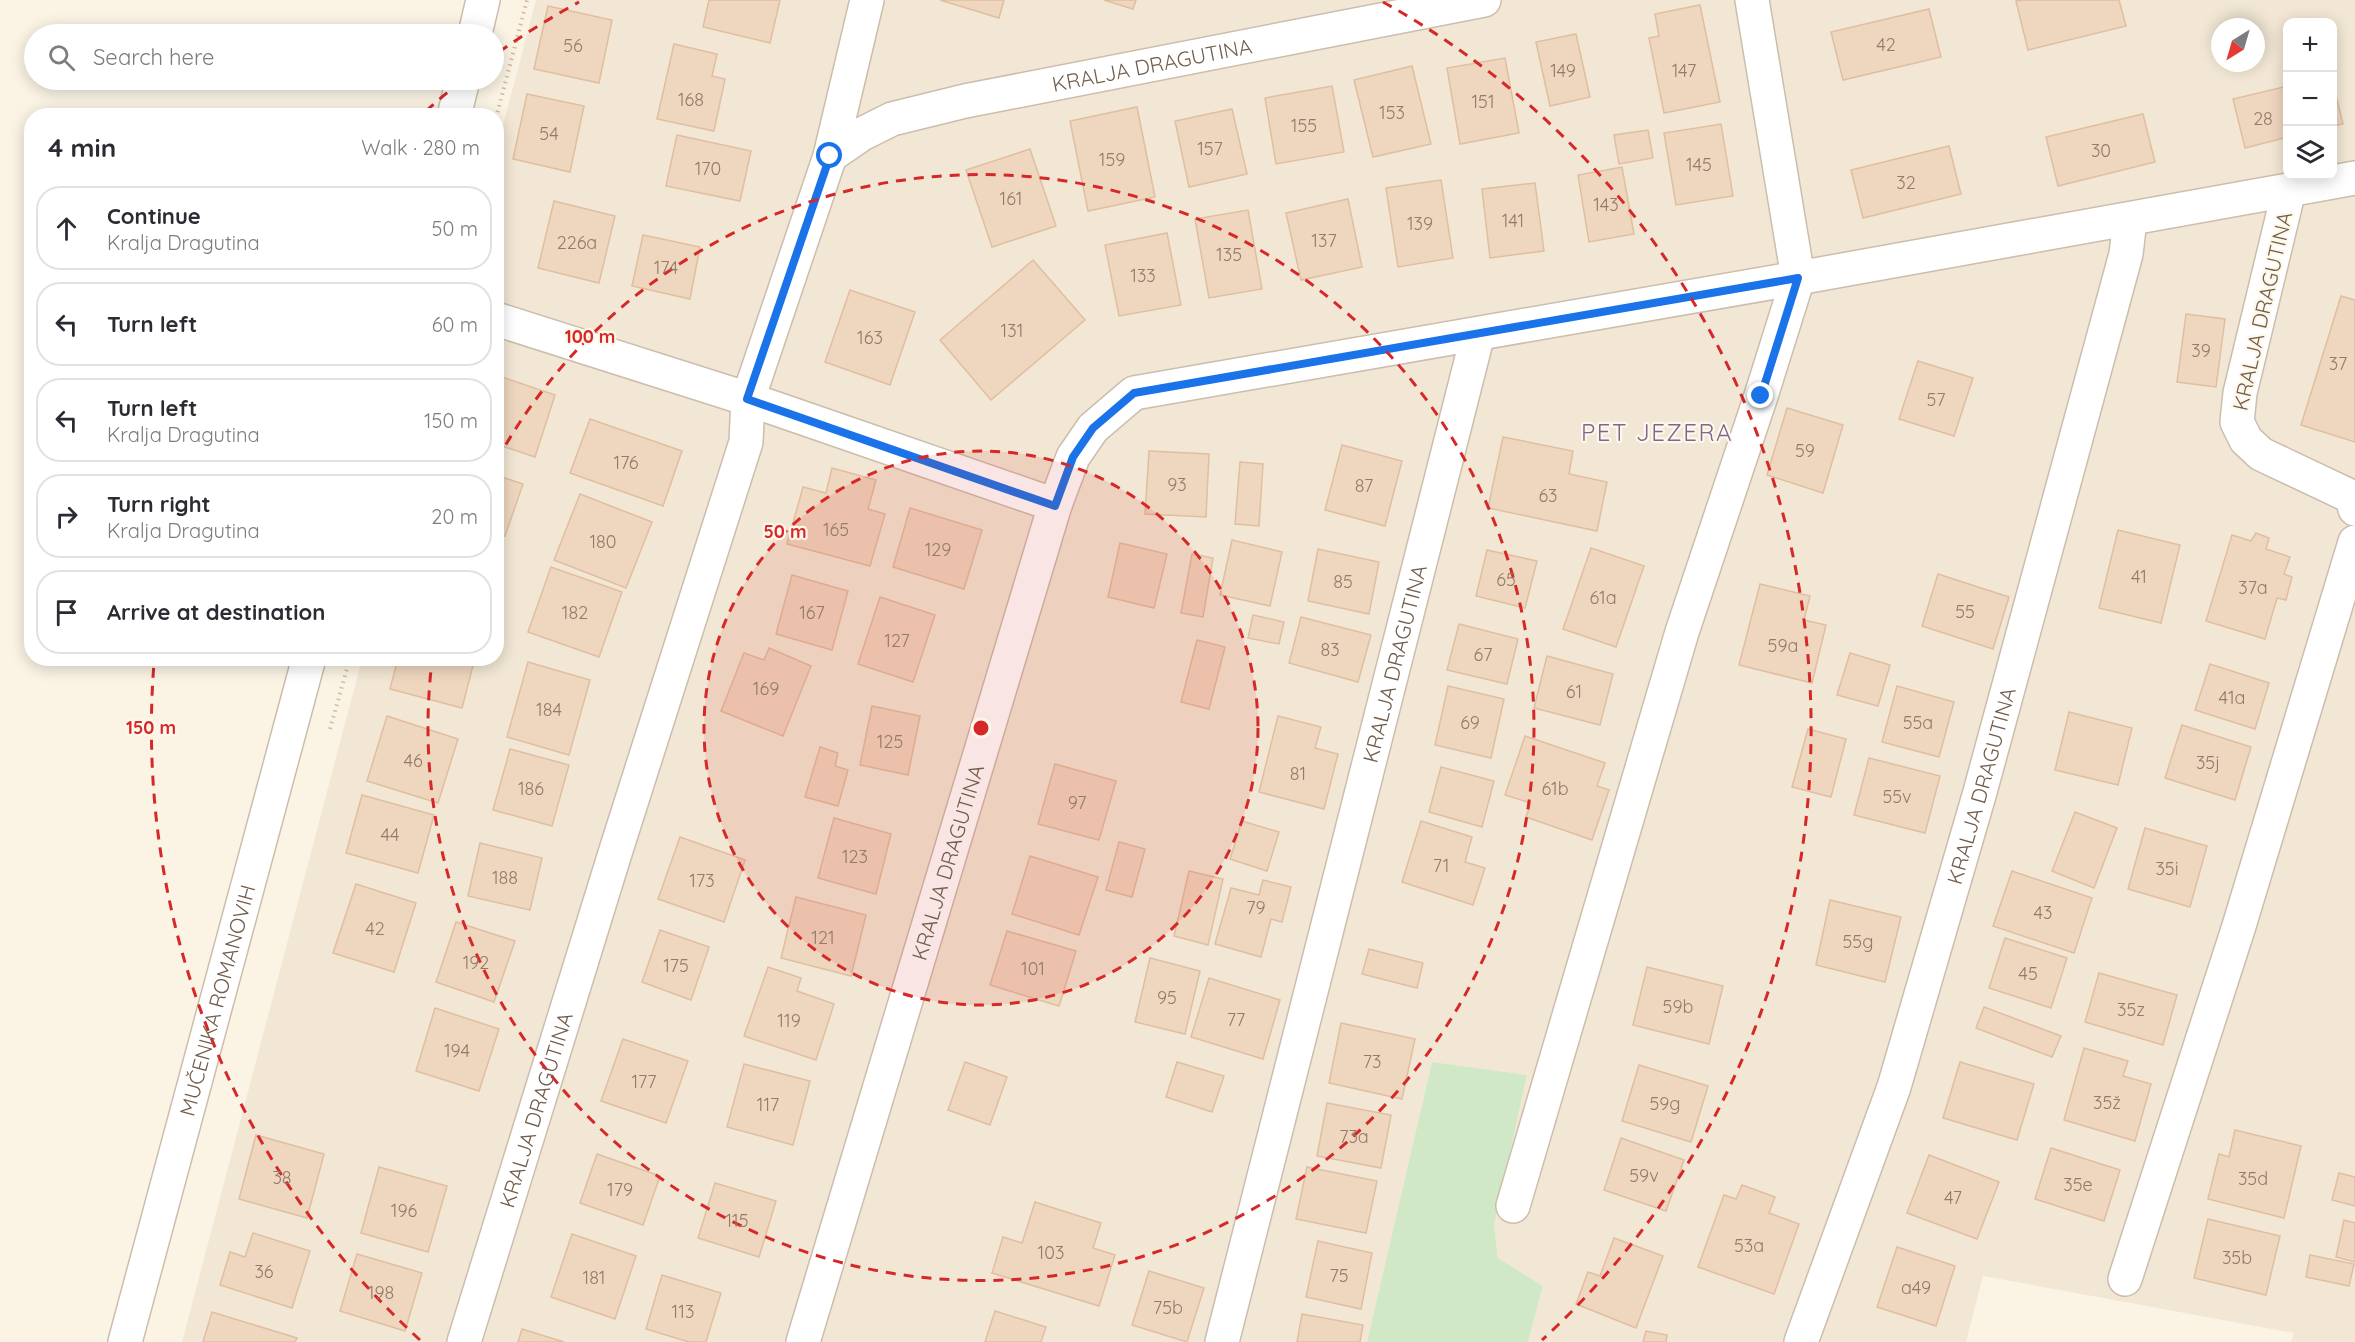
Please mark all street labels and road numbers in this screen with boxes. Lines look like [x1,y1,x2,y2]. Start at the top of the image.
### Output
street label: KRALJA DRAGUTINA [1050,32,1254,97]
street label: KRALJA DRAGUTINA [2226,209,2298,413]
street label: KRALJA DRAGUTINA [1357,562,1432,765]
street label: KRALJA DRAGUTINA [1941,684,2021,887]
street label: KRALJA DRAGUTINA [906,761,989,963]
street label: MUČENIKA ROMANOVIH [173,882,260,1119]
street label: KRALJA DRAGUTINA [493,1009,578,1211]

